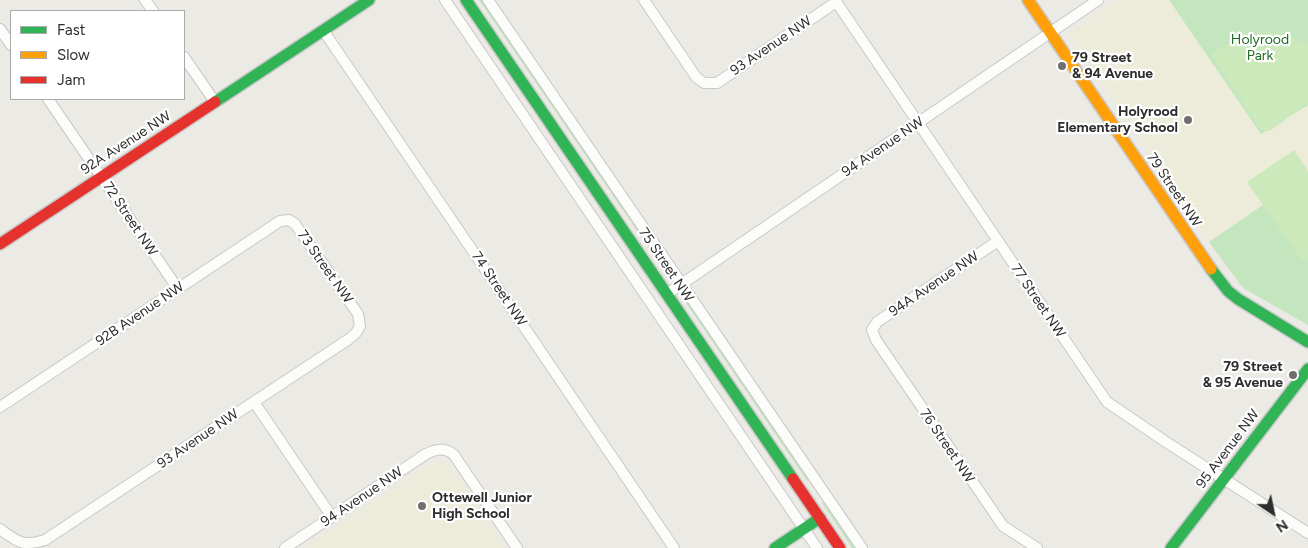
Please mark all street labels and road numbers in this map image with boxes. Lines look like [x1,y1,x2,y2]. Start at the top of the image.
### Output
street label: 93 Avenue NW [727,13,815,79]
street label: 92A Avenue NW [78,108,174,178]
street label: 94 Avenue NW [839,113,927,181]
street label: 79 Street NW [1143,150,1205,230]
street label: 72 Street NW [99,179,161,259]
street label: 75 Street NW [635,225,697,305]
street label: 73 Street NW [294,227,356,307]
street label: 74 Street NW [468,248,530,330]
street label: 94A Avenue NW [886,248,982,320]
street label: 77 Street NW [1007,261,1069,341]
street label: 92B Avenue NW [93,278,187,350]
street label: 93 Avenue NW [154,406,242,472]
street label: 76 Street NW [916,406,978,486]
street label: 95 Avenue NW [1193,406,1263,492]
street label: 94 Avenue NW [318,463,406,531]

